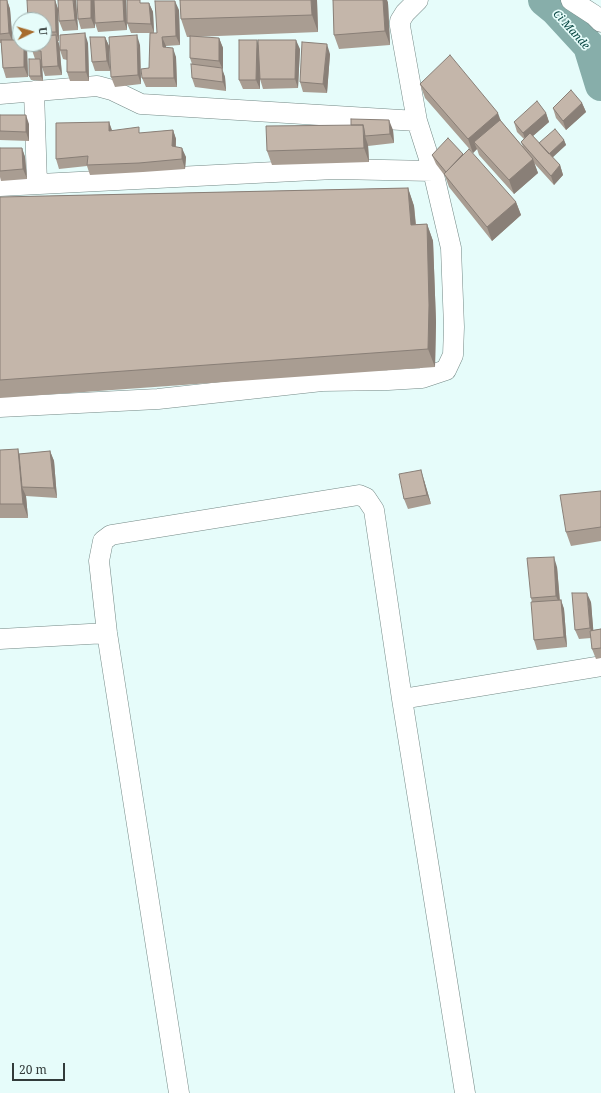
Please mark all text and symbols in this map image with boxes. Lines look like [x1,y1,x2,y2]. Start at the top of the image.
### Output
water label: Ci Mande [550,8,592,52]
north arrow [12,12,52,52]
text: U [36,26,51,36]
scale bar [14,1055,67,1081]
text: 20 m [19,1061,47,1078]

